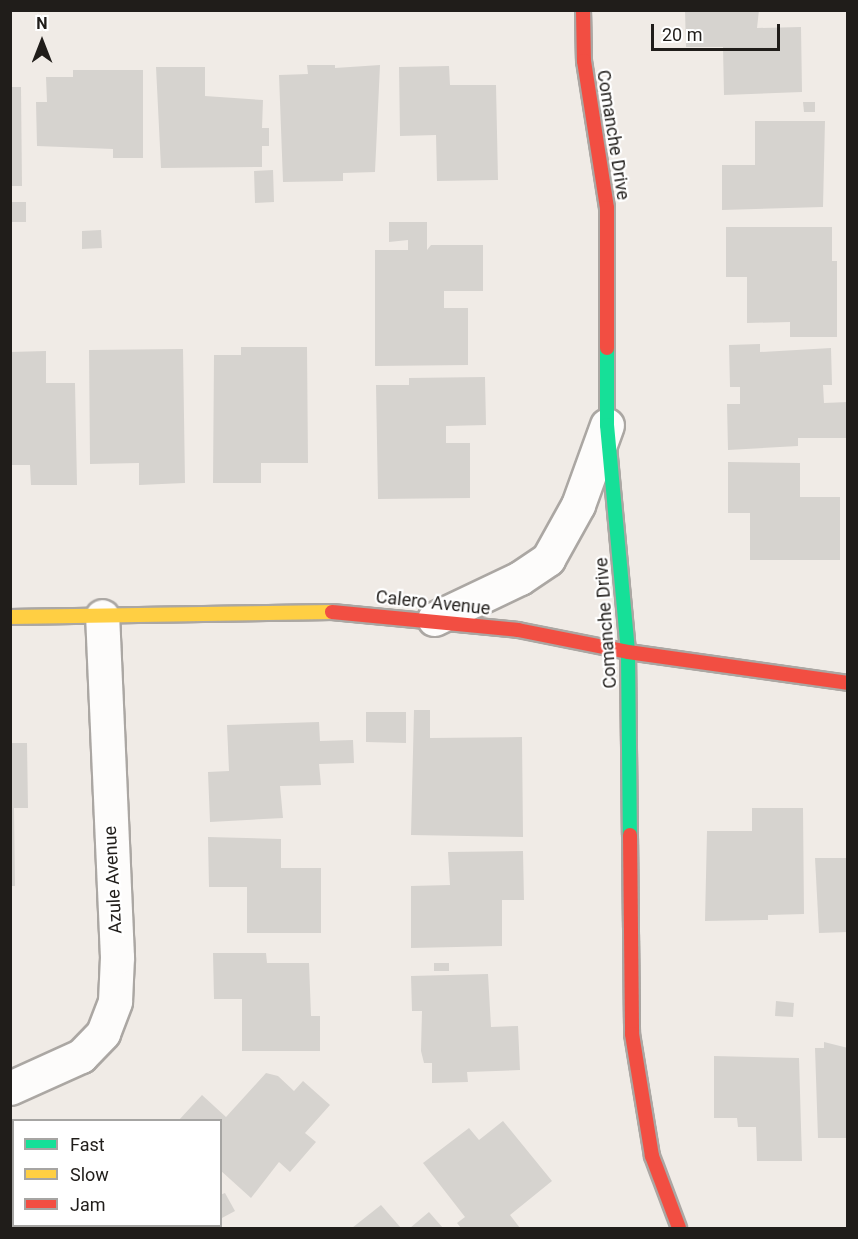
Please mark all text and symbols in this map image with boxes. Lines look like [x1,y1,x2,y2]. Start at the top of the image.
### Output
north arrow [12,12,72,72]
scale bar [654,12,783,50]
text: N [36,14,48,33]
text: 20 m [662,24,702,45]
street label: Comanche Drive [592,68,634,202]
street label: Comanche Drive [591,557,621,689]
street label: Calero Avenue [375,586,491,620]
street label: Azule Avenue [99,826,127,934]
legend [12,1119,222,1227]
text: Fast [70,1134,105,1155]
text: Slow [70,1164,109,1185]
text: Jam [70,1194,106,1215]

